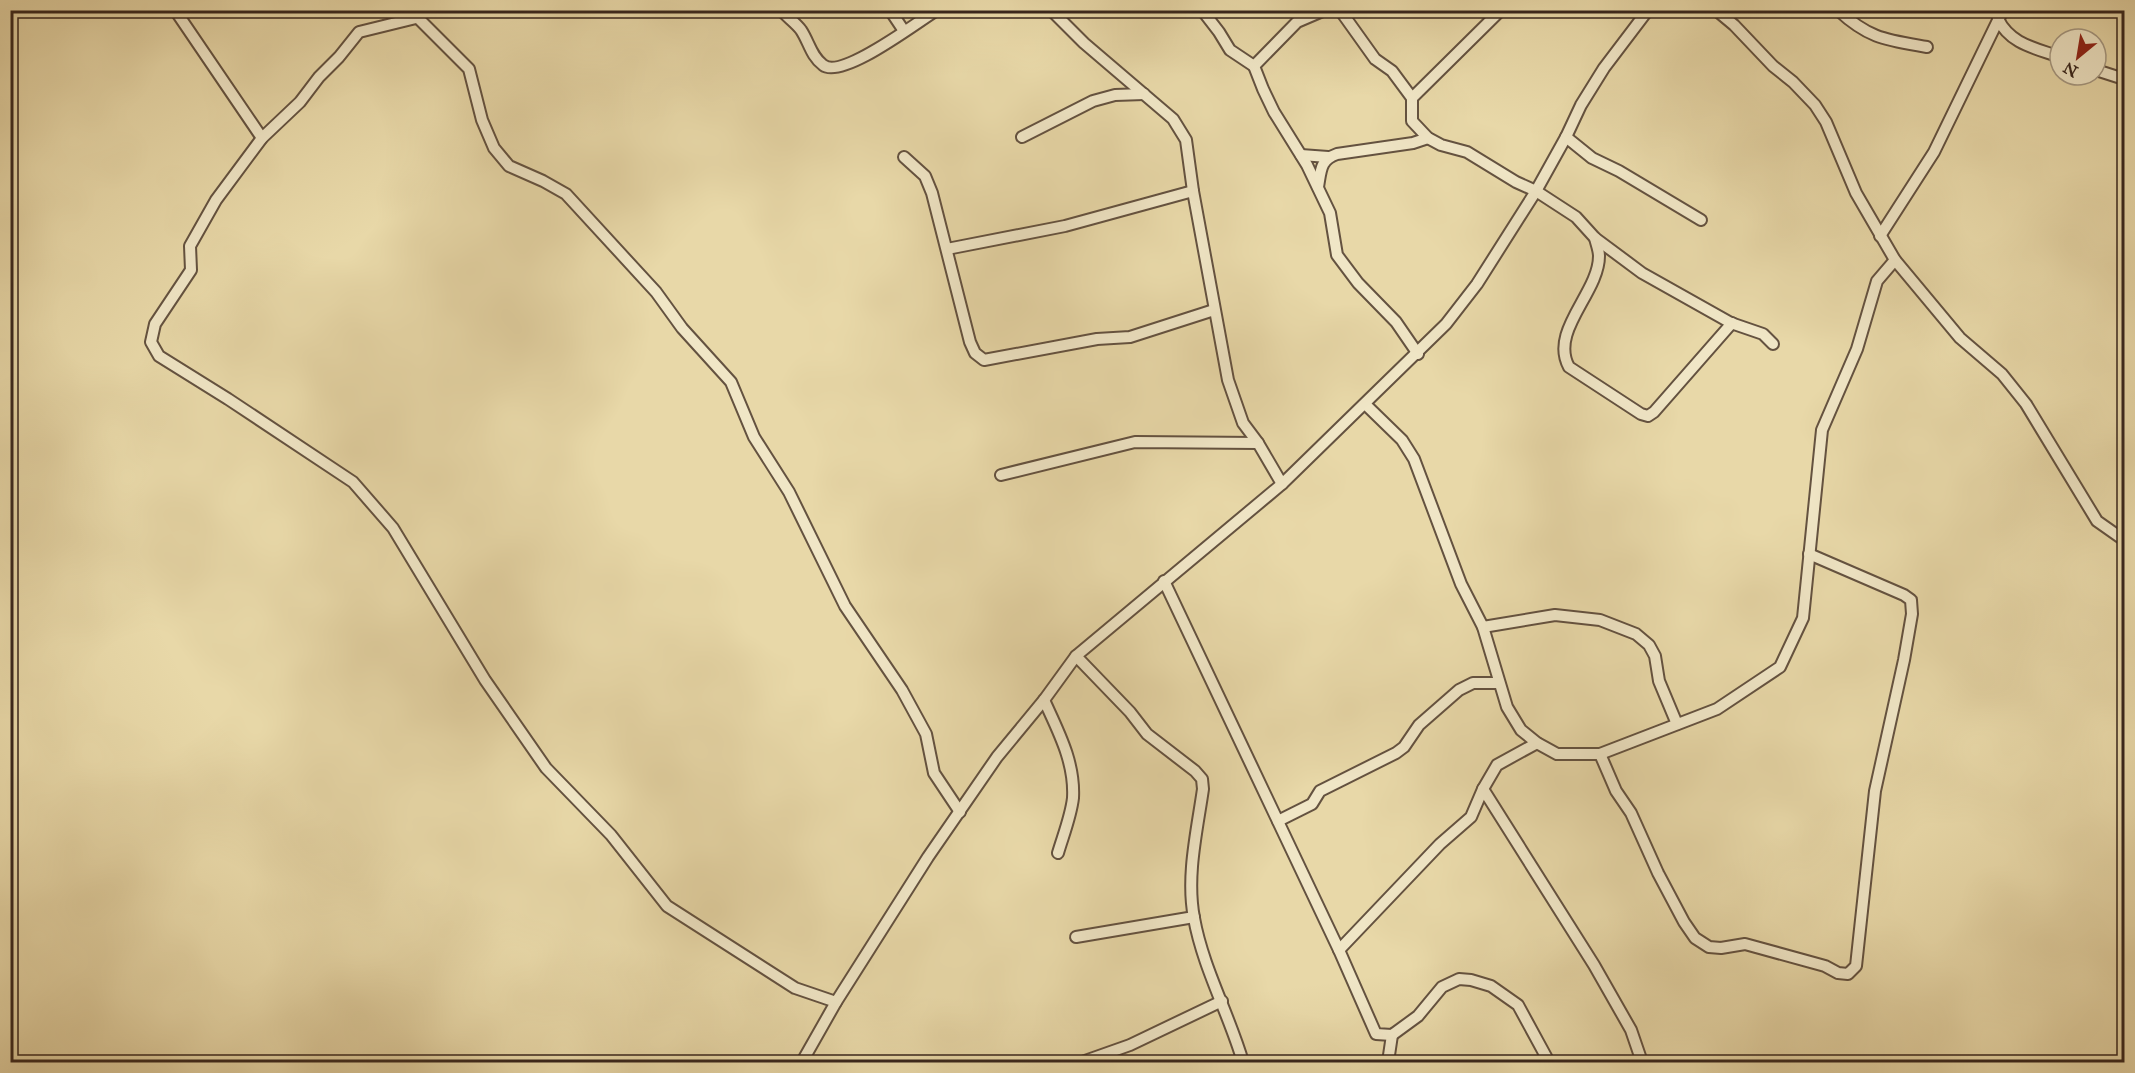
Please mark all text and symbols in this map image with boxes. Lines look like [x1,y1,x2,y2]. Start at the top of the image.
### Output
north arrow [2048,27,2108,87]
text: N [2060,58,2081,81]

